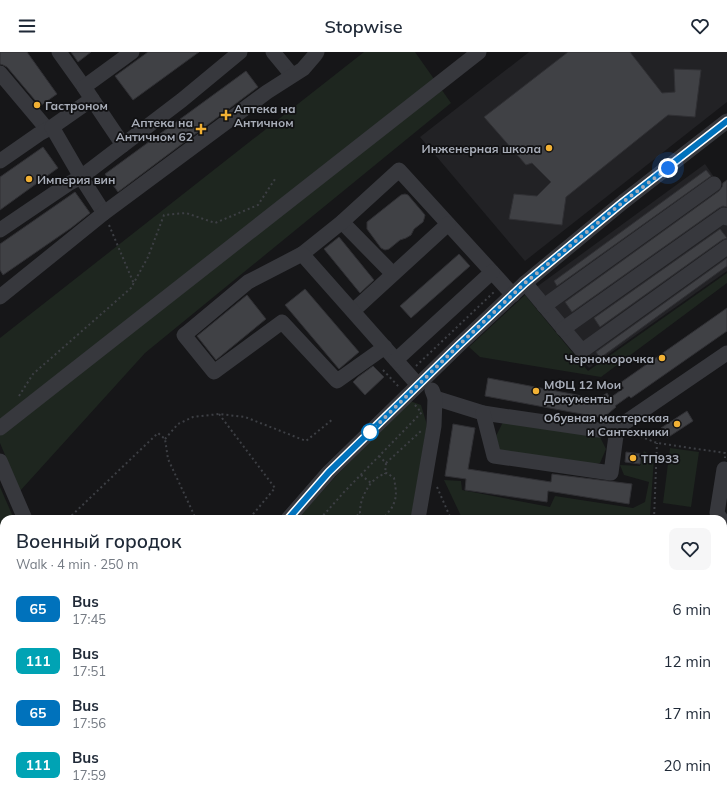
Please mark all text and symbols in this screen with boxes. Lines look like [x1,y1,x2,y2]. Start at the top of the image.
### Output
icon: menu [16,15,38,37]
text: Stopwise [324,15,403,38]
icon: heart [689,15,711,37]
place label: Гастроном [45,98,108,113]
marker: Гастроном [32,100,42,110]
place label: Аптека на Античном [234,101,296,130]
marker: Аптека на Античном [221,110,231,120]
place label: Аптека на Античном 62 [116,115,193,144]
marker: Аптека на Античном 62 [196,124,206,134]
place label: Инженерная школа [422,141,541,156]
marker: Инженерная школа [544,143,554,153]
your location [658,158,678,178]
place label: Империя вин [37,172,115,187]
marker: Империя вин [24,174,34,184]
place label: Черноморочка [564,351,654,366]
marker: Черноморочка [657,353,667,363]
place label: МФЦ 12 Мои Документы [544,377,621,406]
marker: МФЦ 12 Мои Документы [531,386,541,396]
place label: Обувная мастерская и Сантехники [544,410,669,439]
marker: Обувная мастерская и Сантехники [672,419,682,429]
unlabelled marker [361,423,379,441]
place label: ТП933 [641,451,679,466]
marker: ТП933 [628,453,638,463]
button: heart [669,528,711,570]
text: Военный городок [16,529,181,553]
text: Walk · 4 min · 250 m [16,556,138,572]
text: Bus [72,592,99,611]
text: 65 [30,600,46,618]
text: 6 min [673,600,711,619]
text: 17:45 [72,611,106,627]
text: Bus [72,644,99,663]
text: 111 [25,652,51,670]
text: 12 min [664,652,711,671]
text: 17:51 [72,663,106,679]
text: Bus [72,696,99,715]
text: 65 [30,704,46,722]
text: 17 min [664,704,711,723]
text: 17:56 [72,715,106,731]
text: Bus [72,748,99,767]
text: 111 [25,756,51,774]
text: 20 min [664,756,711,775]
text: 17:59 [72,767,106,783]

